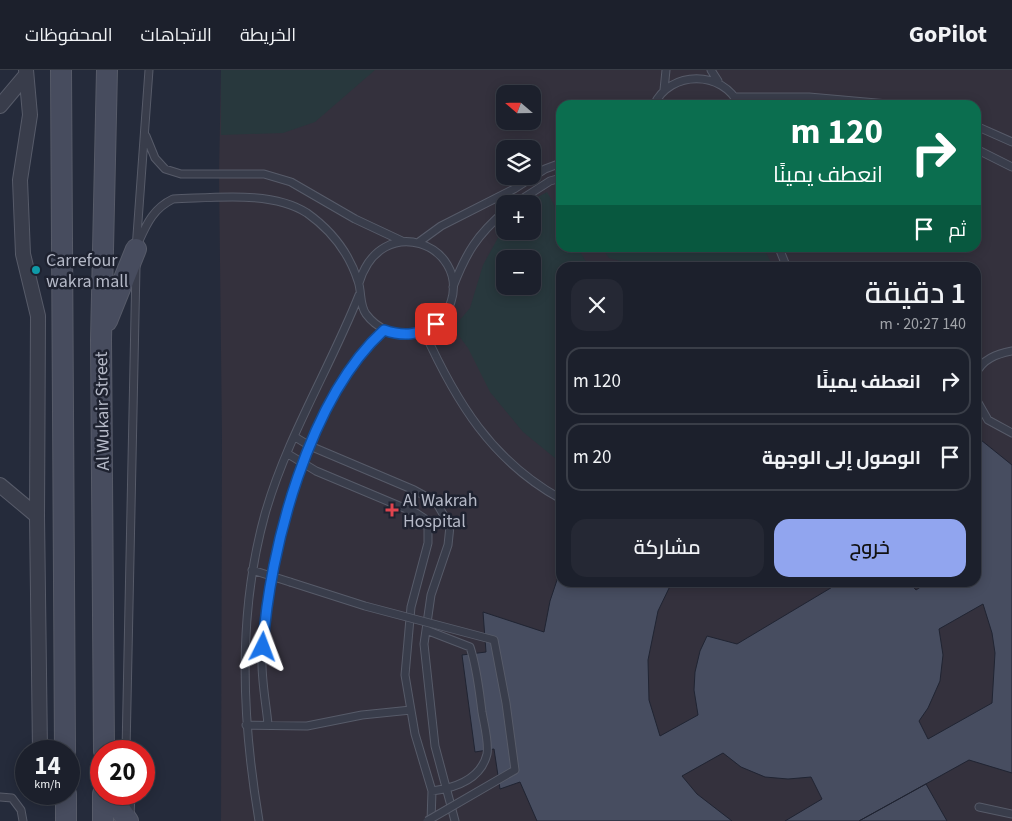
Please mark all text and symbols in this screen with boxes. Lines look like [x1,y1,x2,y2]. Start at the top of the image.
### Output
text: GoPilot [909,17,987,52]
text: المحفوظات [25,23,113,48]
text: الاتجاهات [141,23,212,48]
text: الخريطة [240,23,296,48]
north arrow [496,85,541,130]
map controls [496,85,541,295]
text: 120 m [791,107,883,157]
icon: right [901,120,966,185]
button: layers [496,140,541,185]
text: انعطف يمينًا [773,159,883,191]
button: + [496,195,541,240]
icon: arrive [910,215,938,243]
text: ثم [948,217,966,244]
place label: Carrefour wakra mall [46,248,128,294]
button: − [496,250,541,295]
marker: Carrefour wakra mall [30,264,42,276]
text: 1 دقيقة [865,272,966,315]
button: close [571,279,623,331]
pin [415,303,457,345]
icon: arrive [422,310,450,338]
text: 140 m · 20:27 [879,313,966,335]
street label: Al Wukair Street [89,351,116,471]
icon: right [936,367,964,395]
text: 120 m [573,368,621,395]
text: انعطف يمينًا [816,369,921,396]
icon: arrive [936,443,964,471]
text: 20 m [573,444,611,471]
text: الوصول إلى الوجهة [762,445,921,472]
place label: Al Wakrah Hospital [403,488,477,534]
marker: Al Wakrah Hospital [385,503,399,517]
button: مشاركة [571,519,764,577]
button: خروج [774,519,966,577]
position arrow [236,620,288,672]
speed limit sign: 20 [90,740,155,805]
text: 14 [34,748,61,784]
text: km/h [34,776,61,793]

